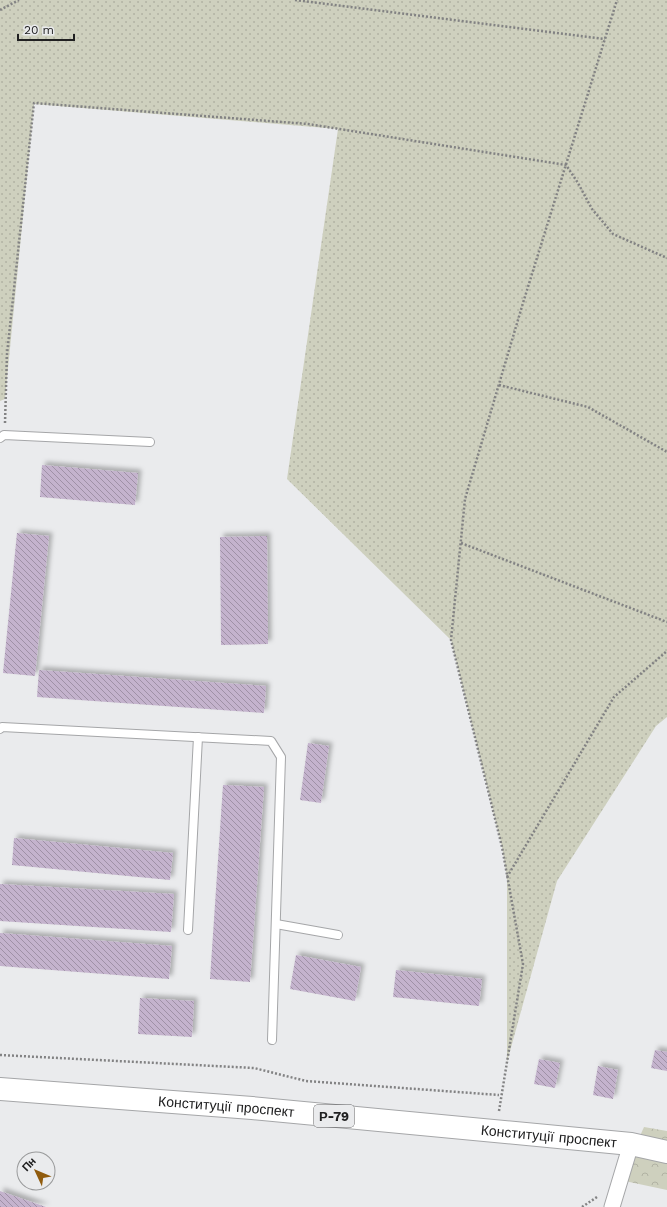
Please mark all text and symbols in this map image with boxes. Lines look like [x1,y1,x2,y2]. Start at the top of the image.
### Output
scale bar [18,16,74,42]
text: 20 m [24,23,54,37]
street label: Конституції проспект [158,1093,296,1120]
road number: Р-79 [314,1105,354,1127]
street label: Конституції проспект [480,1122,618,1151]
north arrow [16,1151,56,1191]
text: Пн [19,1155,39,1174]

